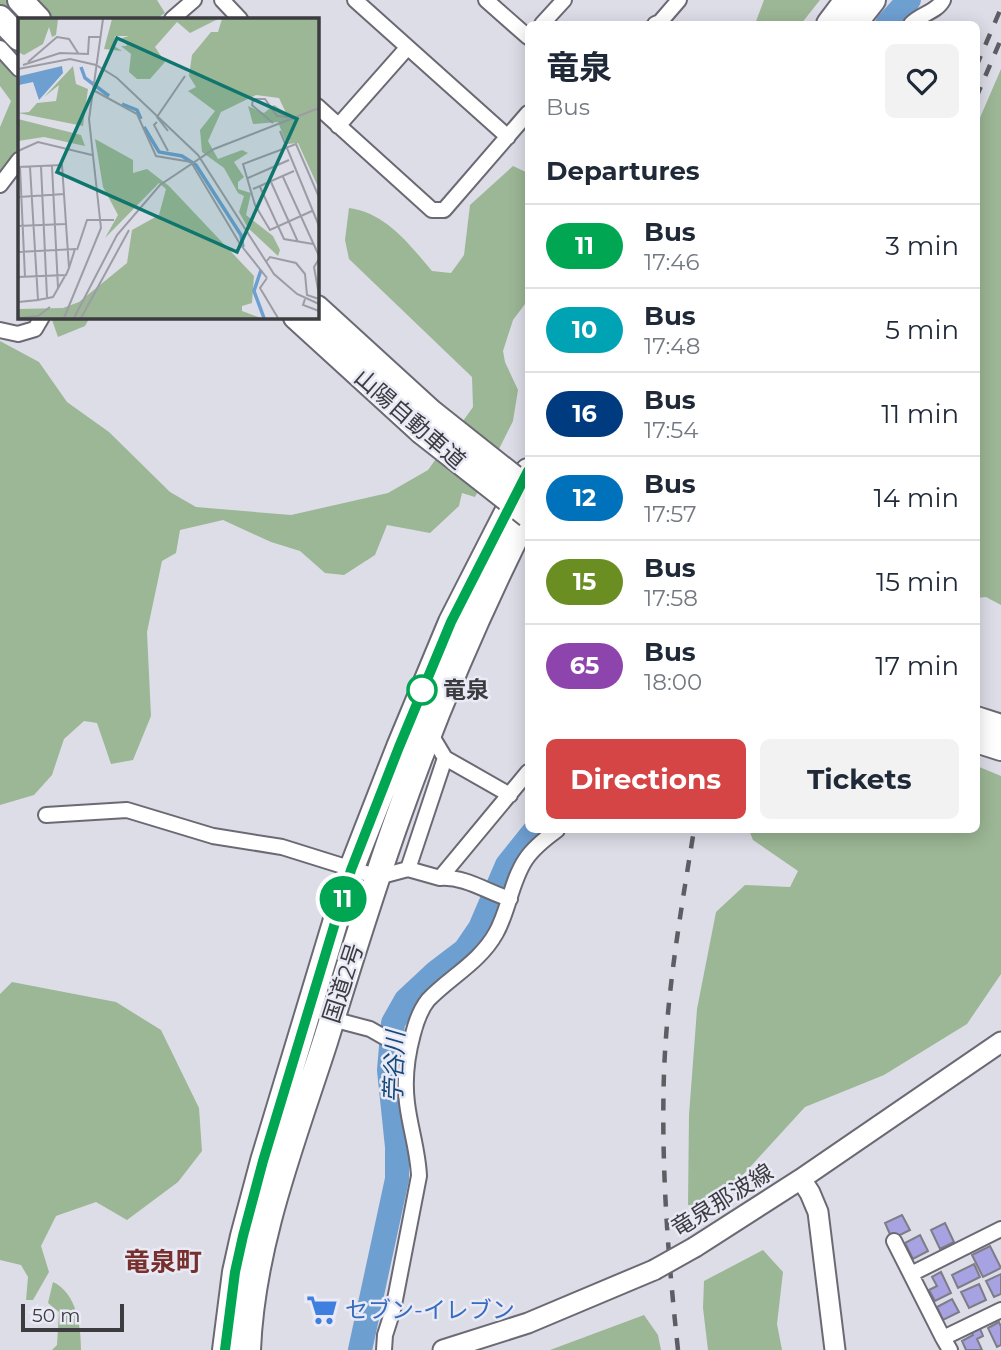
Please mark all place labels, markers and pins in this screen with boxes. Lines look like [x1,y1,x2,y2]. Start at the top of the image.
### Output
marker: 竜泉 [407,675,437,705]
place label: 竜泉 [443,676,489,704]
supermarket icon: セブン-イレブン [305,1293,339,1327]
place label: セブン-イレブン [345,1296,515,1324]

